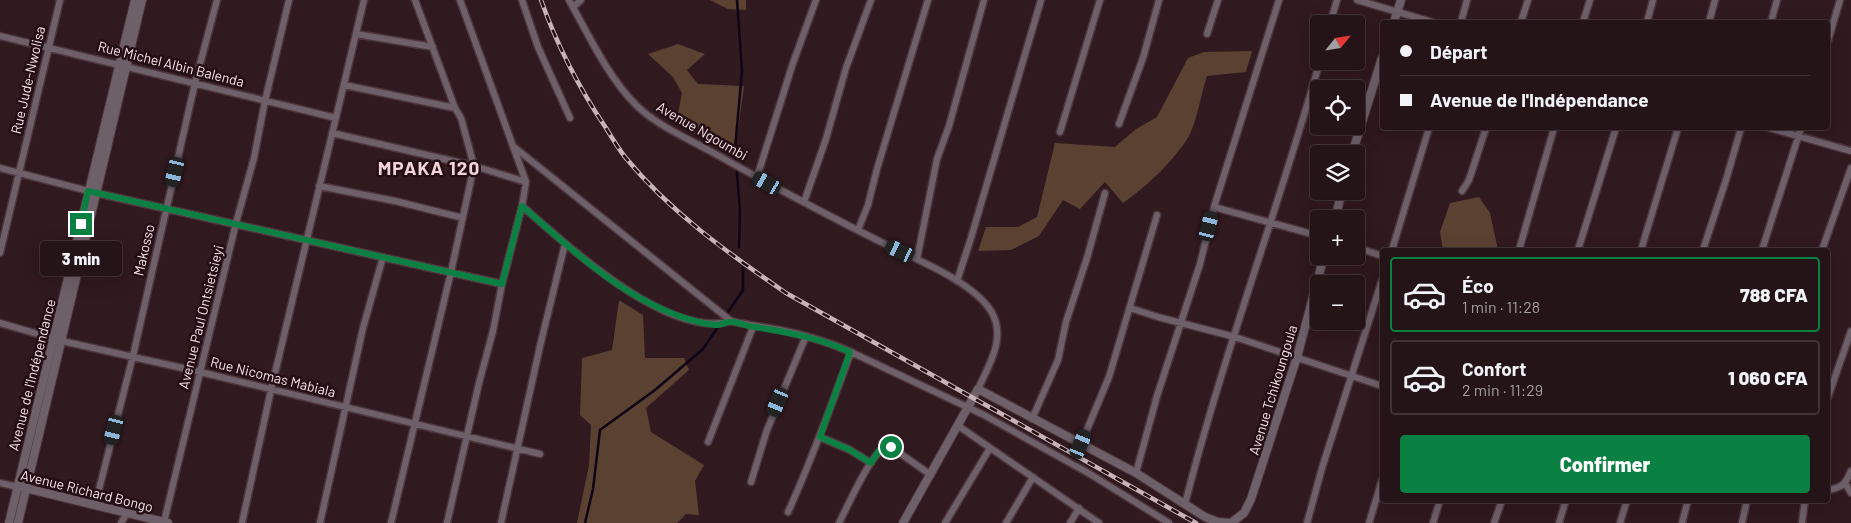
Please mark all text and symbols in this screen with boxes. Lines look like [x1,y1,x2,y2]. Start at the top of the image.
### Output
north arrow [1310,15,1365,70]
map controls [1310,15,1365,330]
street label: Rue Jude-Nwolisa [7,24,48,135]
street label: Rue Michel Albin Balenda [96,37,246,90]
text: Départ [1430,40,1488,63]
button: locate [1310,80,1365,135]
text: Avenue de l'Indépendance [1430,88,1649,111]
street label: Avenue Ngoumbi [654,98,751,163]
button: layers [1310,145,1365,200]
car [164,156,185,188]
district label: MPAKA 120 [378,156,480,179]
car [750,169,783,197]
car [1198,210,1219,242]
button: + [1310,210,1365,265]
route end [70,213,92,235]
street label: Makosso [129,222,158,277]
car [883,238,916,264]
callout: 3 min [40,242,122,276]
street label: Avenue Paul Ontsietsieyi [174,243,227,391]
text: 3 min [62,249,100,268]
icon: car [1402,272,1447,317]
text: Éco [1462,274,1494,297]
button: − [1310,275,1365,330]
text: 788 CFA [1740,283,1808,306]
street label: Avenue de l'Indépendance [4,297,59,453]
text: 1 min · 11:28 [1462,297,1540,316]
street label: Avenue Tchikoungoula [1245,323,1300,457]
street label: Rue Nicomas Mabiala [209,353,337,400]
icon: car [1402,355,1447,400]
text: Confort [1462,357,1526,380]
text: 1 060 CFA [1728,366,1808,389]
text: 2 min · 11:29 [1462,380,1543,399]
car [765,385,790,419]
car [103,414,124,446]
car [1068,427,1093,461]
button: Confirmer [1400,435,1810,493]
route start [880,436,902,458]
street label: Avenue Richard Bongo [19,466,155,515]

